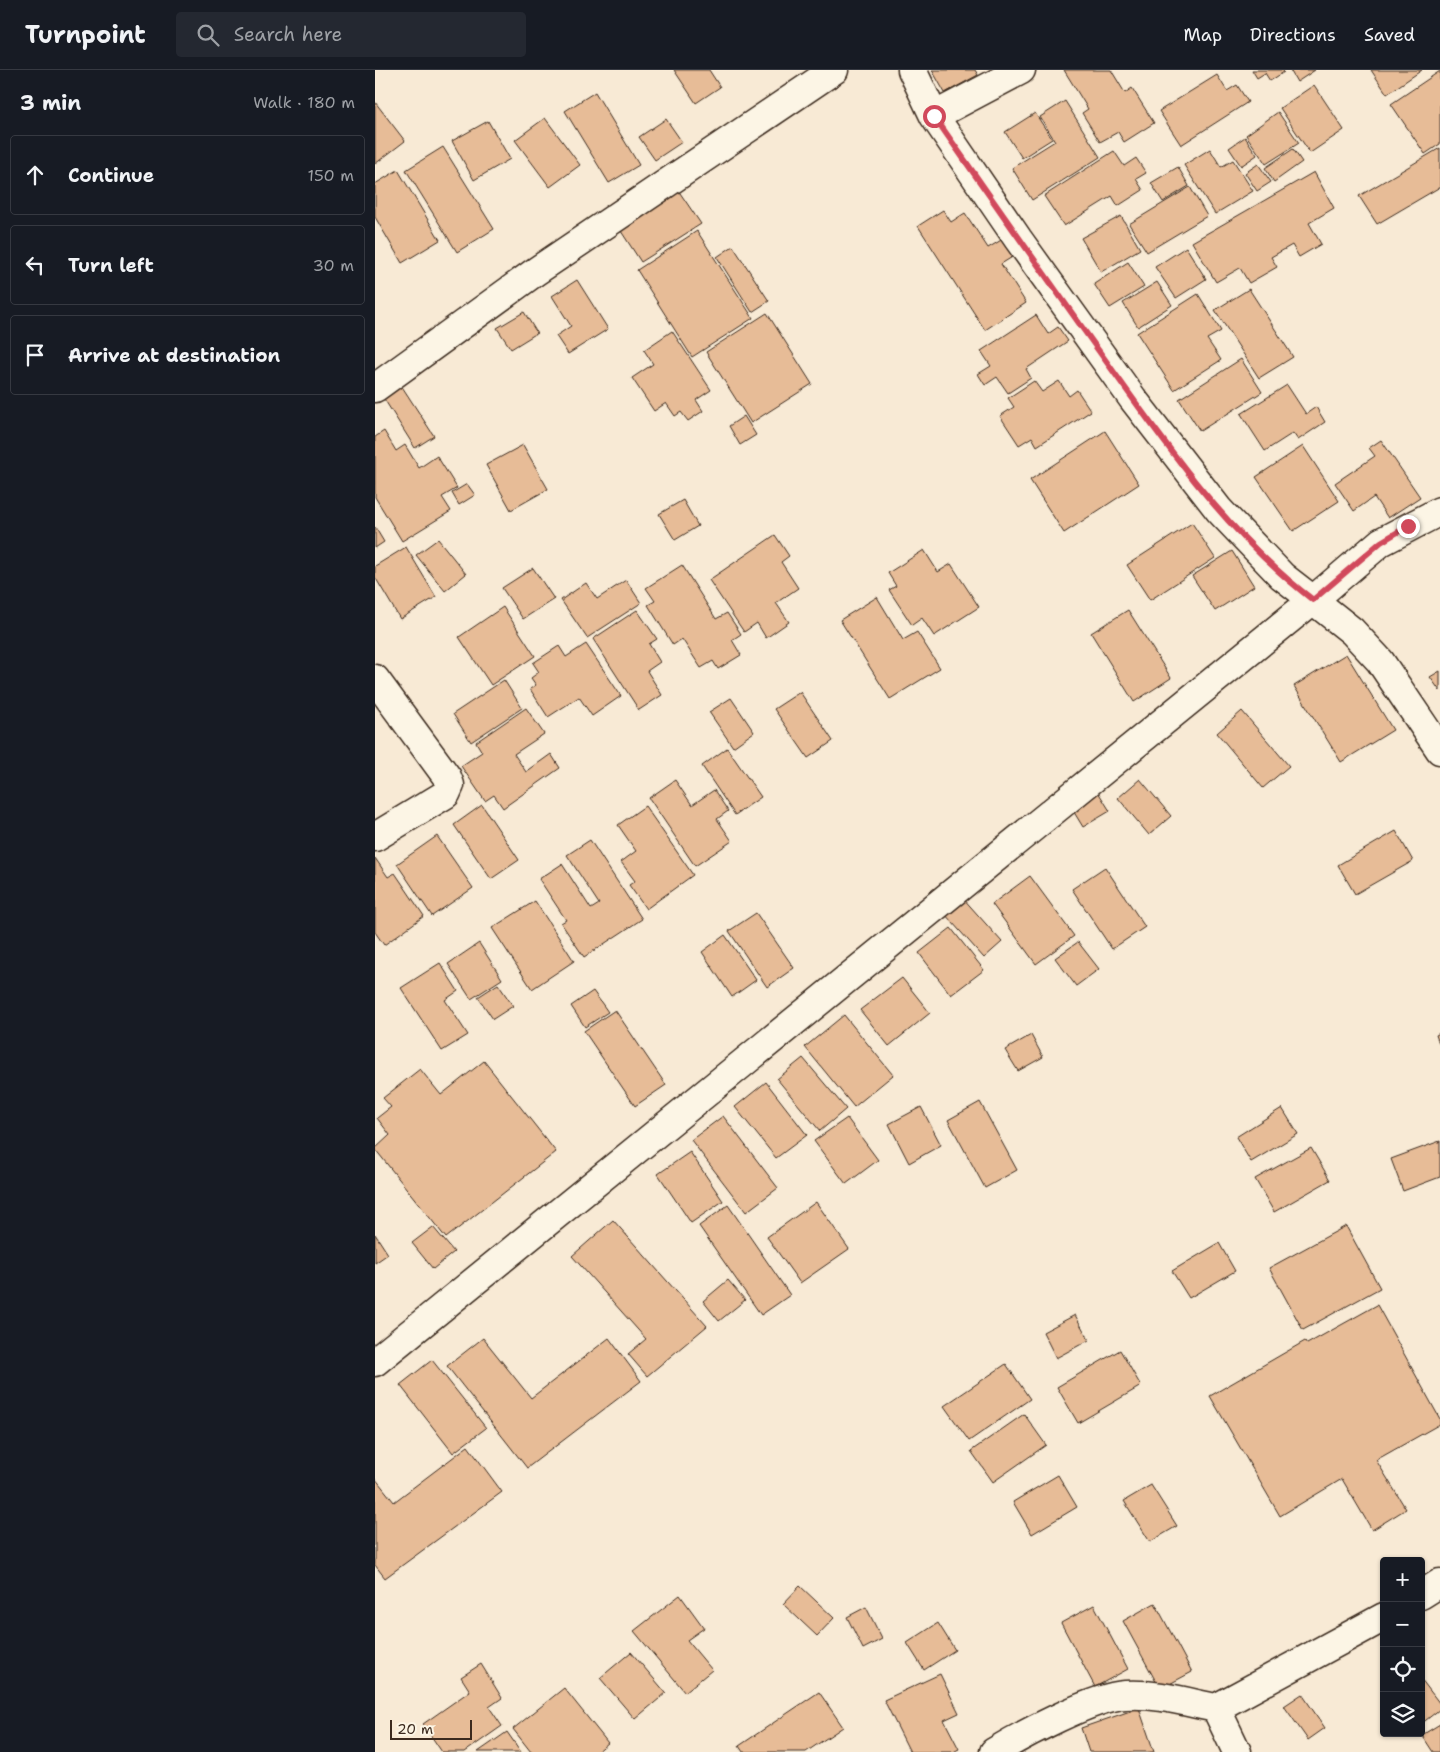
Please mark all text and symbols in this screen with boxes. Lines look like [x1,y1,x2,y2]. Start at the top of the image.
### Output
search box [176,12,526,57]
text: Turnpoint [25,19,146,51]
icon: search [194,21,222,49]
text: Search here [234,22,342,47]
text: Map [1184,23,1222,47]
text: Directions [1250,23,1336,47]
text: Saved [1364,23,1415,47]
text: 3 min [20,89,81,117]
text: Walk · 180 m [253,92,355,113]
route start [923,105,946,128]
icon: ahead [21,161,49,189]
text: Continue [68,163,154,188]
text: 150 m [307,165,354,186]
icon: left [21,251,49,279]
text: Turn left [68,253,154,278]
text: 30 m [313,255,354,276]
icon: arrive [21,341,49,369]
text: Arrive at destination [68,343,280,368]
route end [1397,515,1420,538]
map controls [1380,1557,1425,1737]
button: + [1380,1557,1425,1602]
button: − [1380,1602,1425,1647]
button: locate [1380,1647,1425,1692]
button: layers [1380,1692,1425,1737]
scale bar [390,1717,473,1740]
text: 20 m [397,1720,433,1738]

